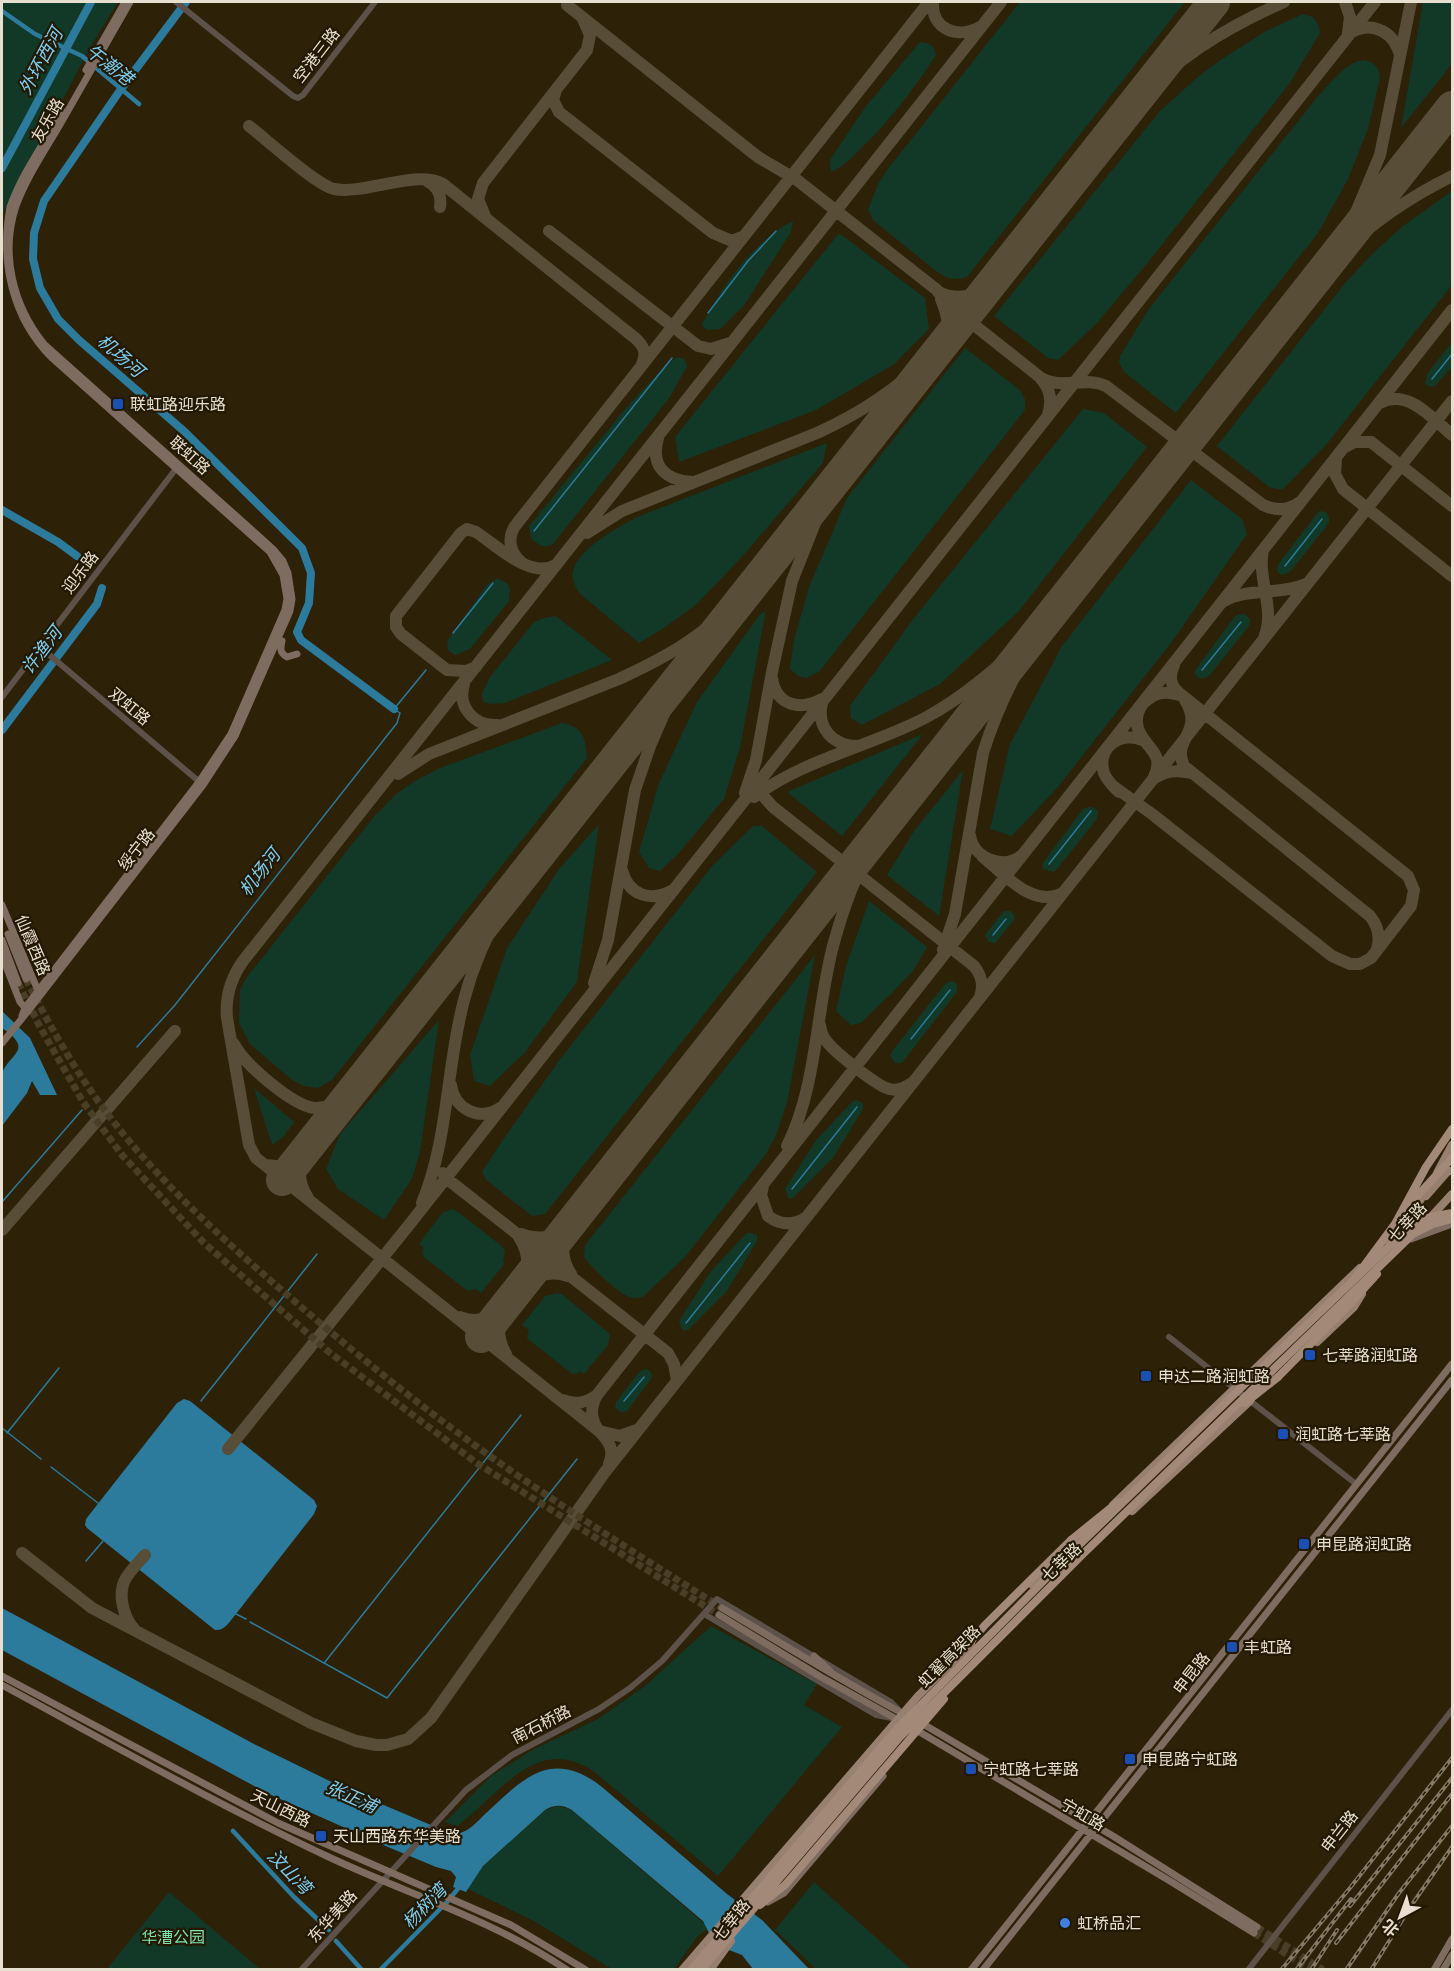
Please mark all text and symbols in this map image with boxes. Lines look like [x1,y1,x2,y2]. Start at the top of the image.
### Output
water label: 外环西河 [13,21,69,98]
street label: 空港三路 [288,23,344,87]
water label: 午潮港 [81,38,141,92]
street label: 友乐路 [25,94,69,146]
water label: 机场河 [93,328,152,384]
place label: 联虹路迎乐路 [130,393,226,415]
marker: 联虹路迎乐路 [111,397,125,411]
street label: 联虹路 [165,431,215,479]
street label: 迎乐路 [57,546,103,598]
water label: 许渔河 [15,619,69,679]
street label: 双虹路 [105,682,155,730]
street label: 绥宁路 [113,823,159,875]
water label: 机场河 [233,841,287,901]
street label: 仙霞西路 [10,911,56,979]
street label: 七莘路 [1383,1197,1431,1247]
place label: 七莘路润虹路 [1322,1344,1418,1366]
marker: 七莘路润虹路 [1303,1348,1317,1362]
place label: 申达二路润虹路 [1158,1365,1270,1387]
marker: 申达二路润虹路 [1139,1369,1153,1383]
place label: 润虹路七莘路 [1295,1423,1391,1445]
marker: 润虹路七莘路 [1276,1427,1290,1441]
place label: 申昆路润虹路 [1316,1533,1412,1555]
street label: 七莘路 [1036,1537,1086,1587]
marker: 申昆路润虹路 [1297,1537,1311,1551]
street label: 虹翟高架路 [913,1620,985,1692]
place label: 丰虹路 [1244,1636,1292,1658]
marker: 丰虹路 [1225,1640,1239,1654]
street label: 申昆路 [1168,1647,1214,1699]
street label: 南石桥路 [507,1700,575,1748]
place label: 申昆路宁虹路 [1142,1748,1238,1770]
marker: 申昆路宁虹路 [1123,1752,1137,1766]
place label: 宁虹路七莘路 [983,1758,1079,1780]
marker: 宁虹路七莘路 [964,1762,978,1776]
water label: 张正浦 [322,1774,384,1819]
street label: 天山西路 [247,1784,315,1832]
street label: 宁虹路 [1057,1792,1109,1836]
street label: 申兰路 [1316,1805,1362,1857]
place label: 天山西路东华美路 [333,1825,461,1847]
marker: 天山西路东华美路 [314,1829,328,1843]
water label: 汶山湾 [263,1843,319,1901]
water label: 杨树湾 [397,1876,453,1934]
street label: 东华美路 [302,1885,362,1947]
north arrow [1370,1887,1430,1947]
street label: 七莘路 [707,1894,755,1946]
place label: 虹桥品汇 [1077,1912,1141,1934]
text: 北 [1377,1915,1403,1942]
marker: 虹桥品汇 [1058,1916,1072,1930]
park label: 华漕公园 [141,1926,205,1948]

